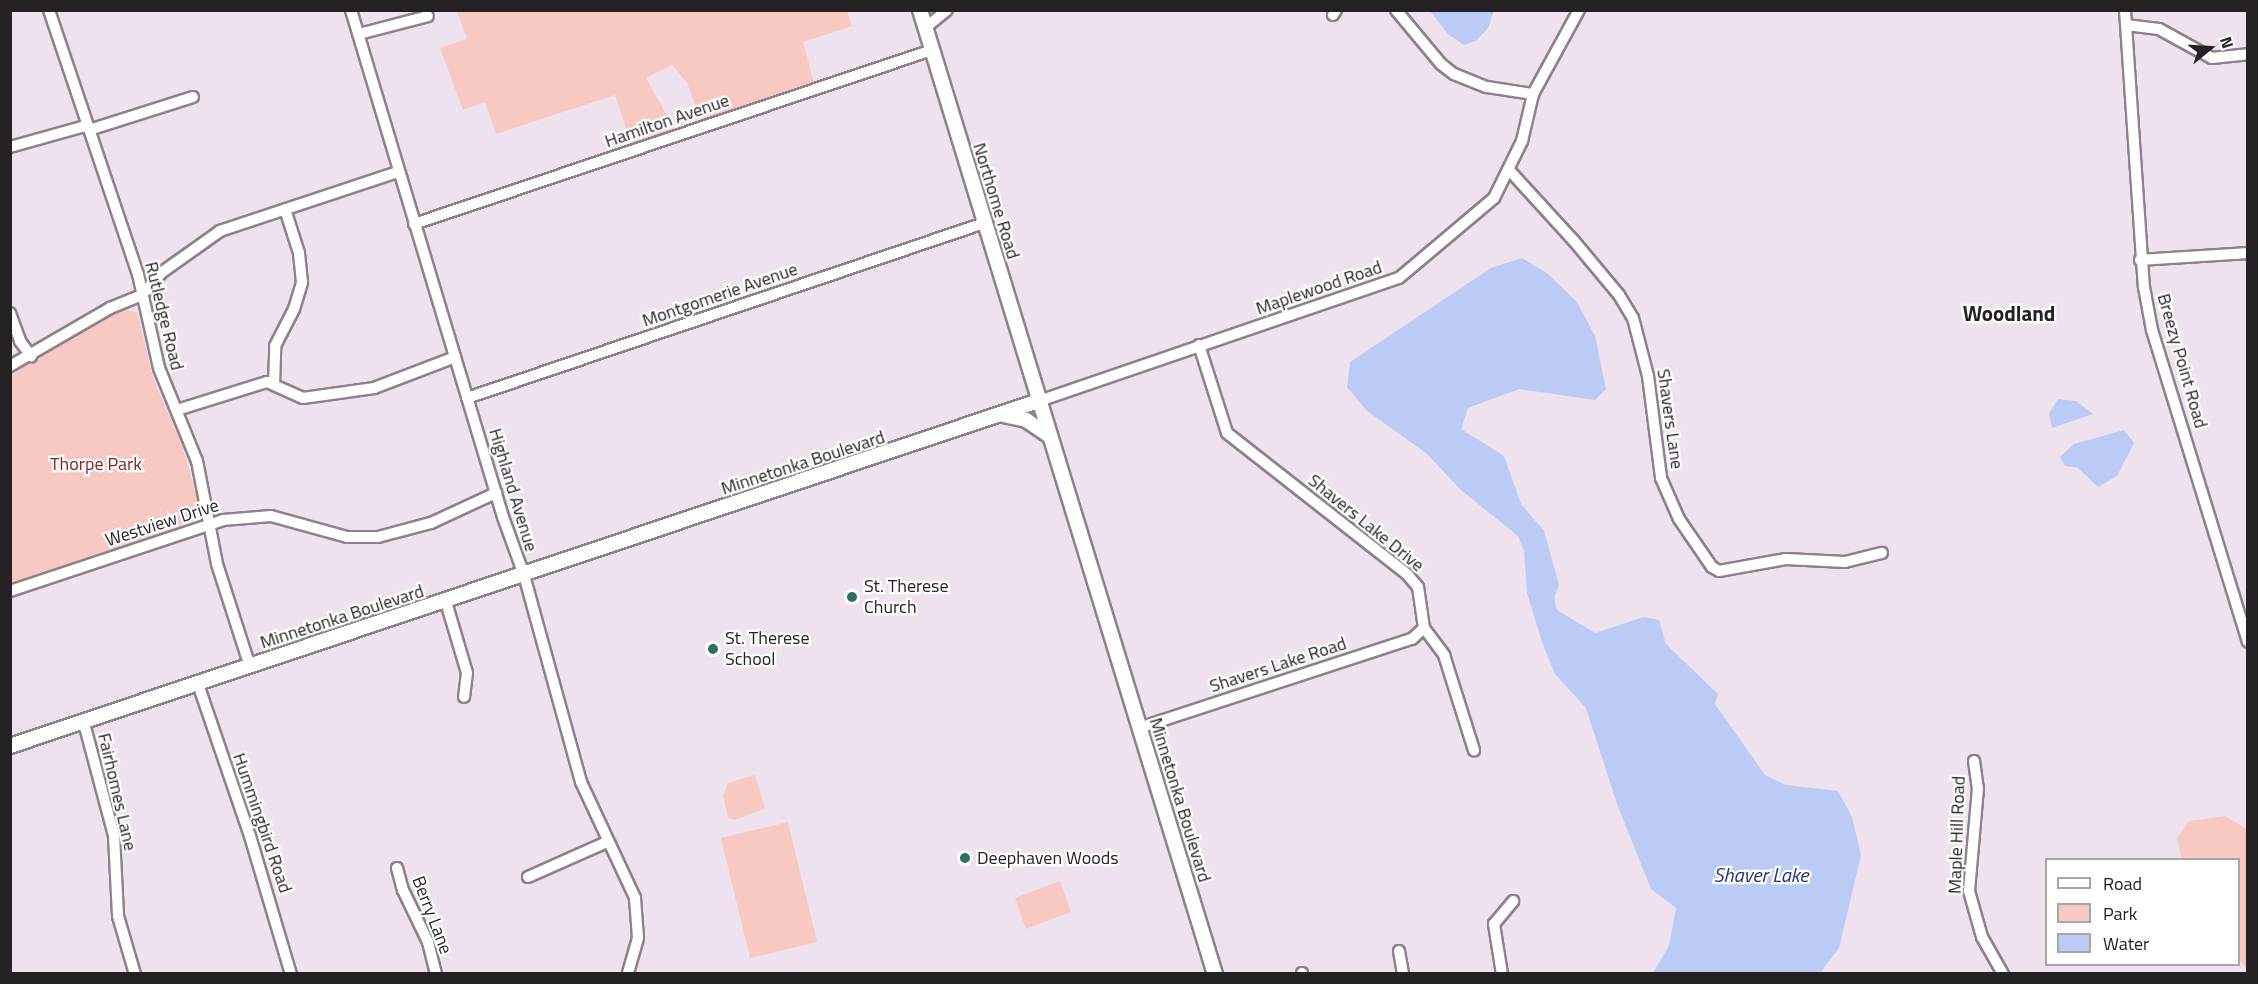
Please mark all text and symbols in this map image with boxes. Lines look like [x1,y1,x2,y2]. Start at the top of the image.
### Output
north arrow [2180,18,2240,78]
text: N [2214,33,2240,51]
street label: Hamilton Avenue [602,90,732,152]
street label: Northome Road [968,140,1024,262]
street label: Maplewood Road [1253,256,1385,320]
street label: Montgomerie Avenue [639,258,801,332]
street label: Rutledge Road [140,260,188,372]
street label: Breezy Point Road [2152,291,2212,431]
district label: Woodland [1963,300,2055,326]
street label: Shavers Lane [1652,368,1688,470]
street label: Highland Avenue [484,426,542,554]
street label: Minnetonka Boulevard [718,426,888,500]
park label: Thorpe Park [50,453,142,475]
street label: Shavers Lake Drive [1304,470,1428,576]
street label: Westview Drive [103,494,221,552]
place label: St. Therese Church [864,576,949,618]
street label: Minnetonka Boulevard [257,580,427,654]
marker: St. Therese Church [845,590,859,604]
place label: St. Therese School [725,628,810,670]
street label: Shavers Lake Road [1207,633,1349,697]
marker: St. Therese School [706,642,720,656]
street label: Minnetonka Boulevard [1145,715,1215,885]
street label: Fairhomes Lane [93,731,141,853]
street label: Hummingbird Road [228,750,296,896]
street label: Maple Hill Road [1944,776,1970,894]
place label: Deephaven Woods [977,847,1119,869]
marker: Deephaven Woods [958,851,972,865]
legend [2045,858,2240,966]
water label: Shaver Lake [1713,862,1809,886]
text: Road [2103,870,2142,897]
street label: Berry Lane [407,873,457,957]
text: Park [2103,900,2137,927]
text: Water [2103,930,2149,957]

